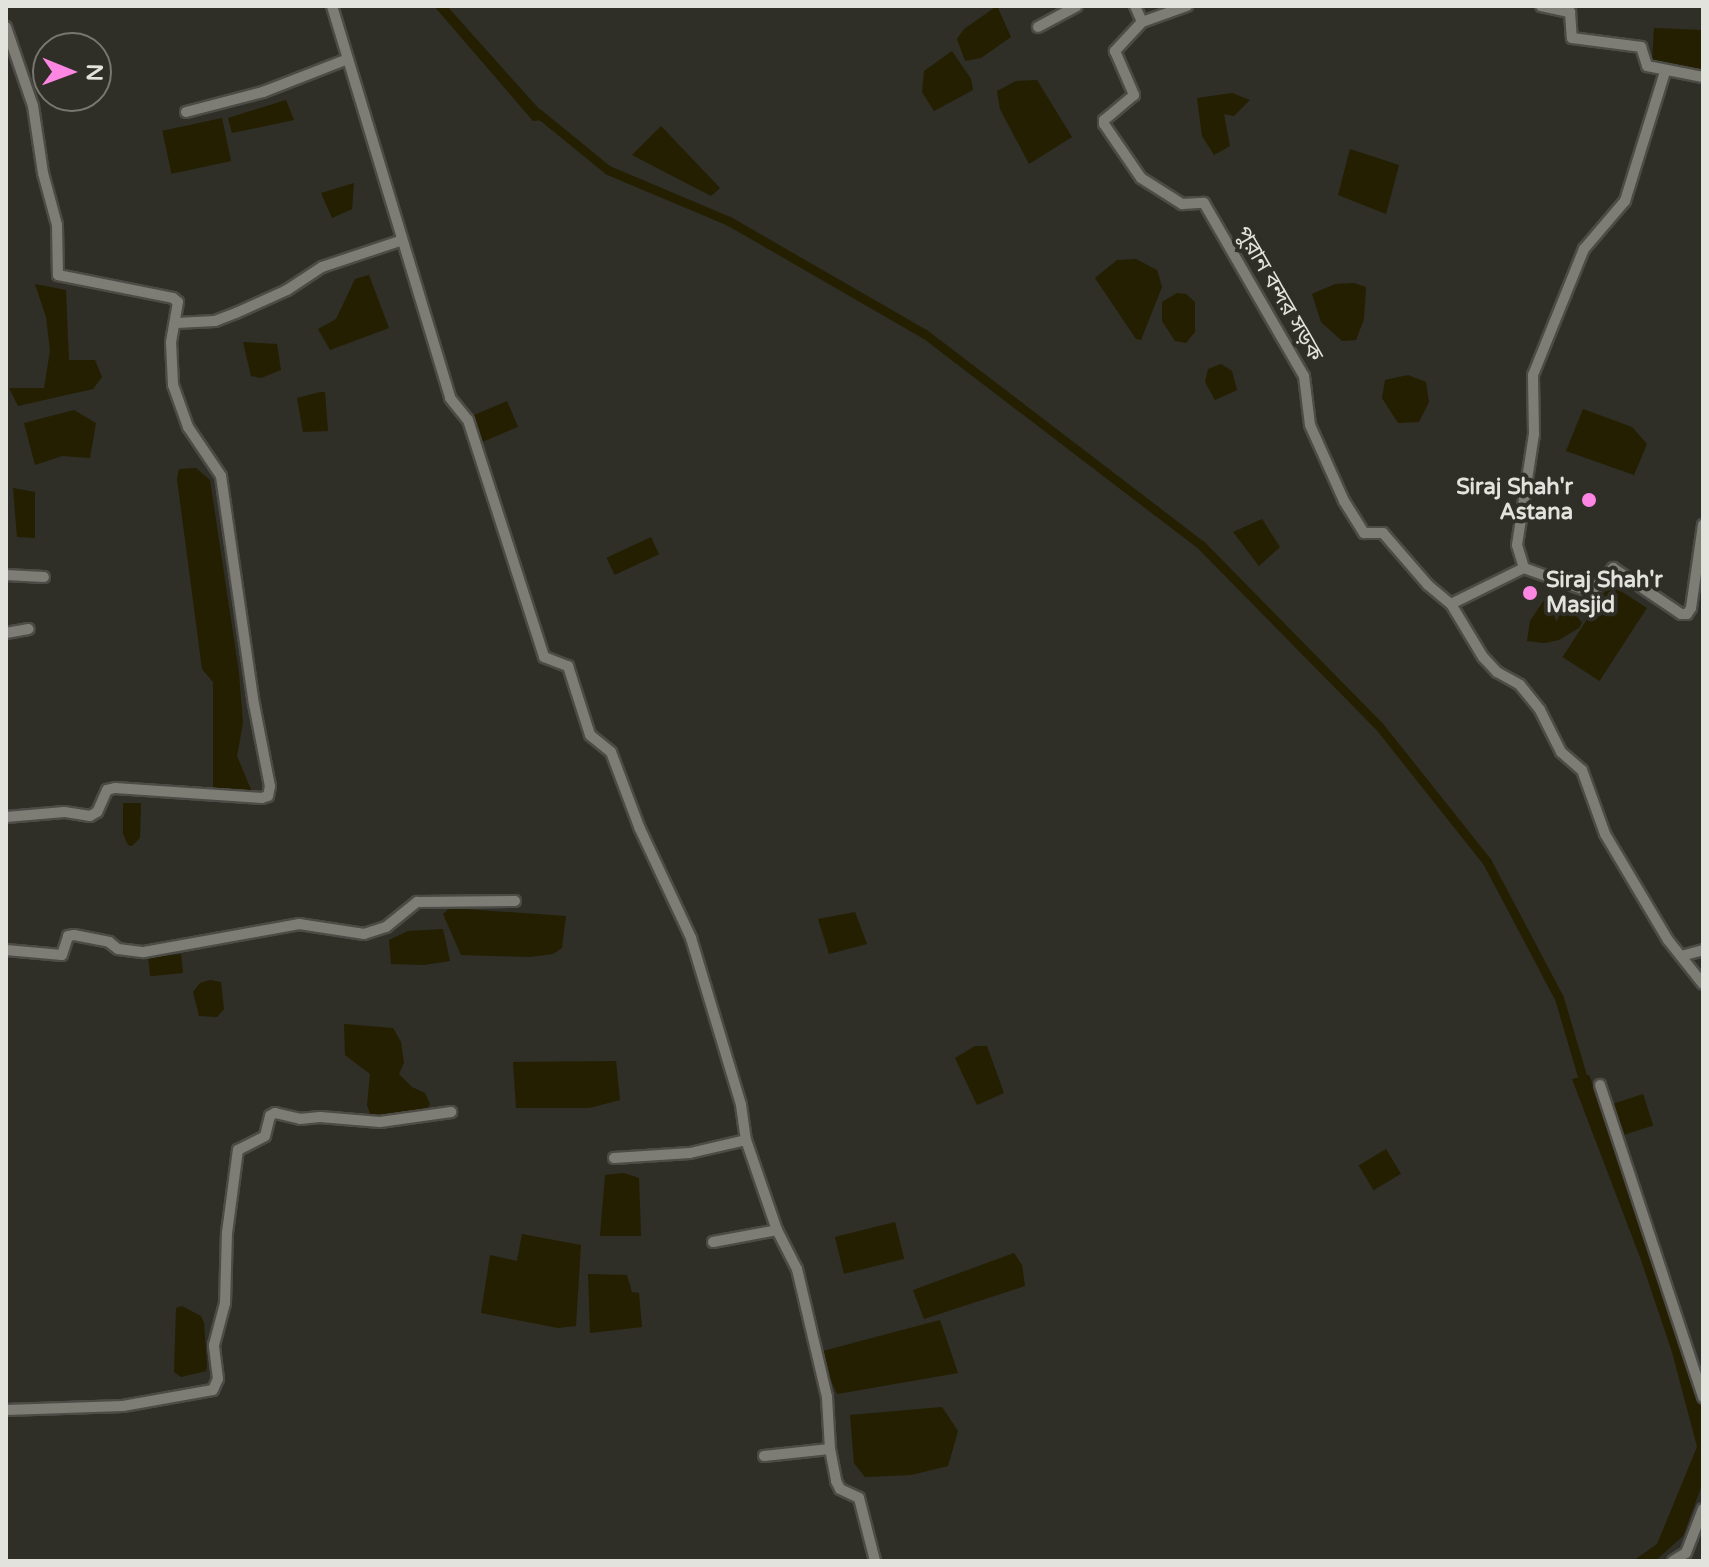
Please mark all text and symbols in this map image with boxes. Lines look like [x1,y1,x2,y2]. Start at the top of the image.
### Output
north arrow [32,32,112,112]
text: N [81,63,107,81]
street label: পুরান বন্দর সড়ক [1230,222,1328,366]
place label: Siraj Shah'r Astana [1456,474,1573,526]
marker: Siraj Shah'r Astana [1580,491,1598,509]
place label: Siraj Shah'r Masjid [1546,567,1663,618]
marker: Siraj Shah'r Masjid [1521,584,1539,602]

